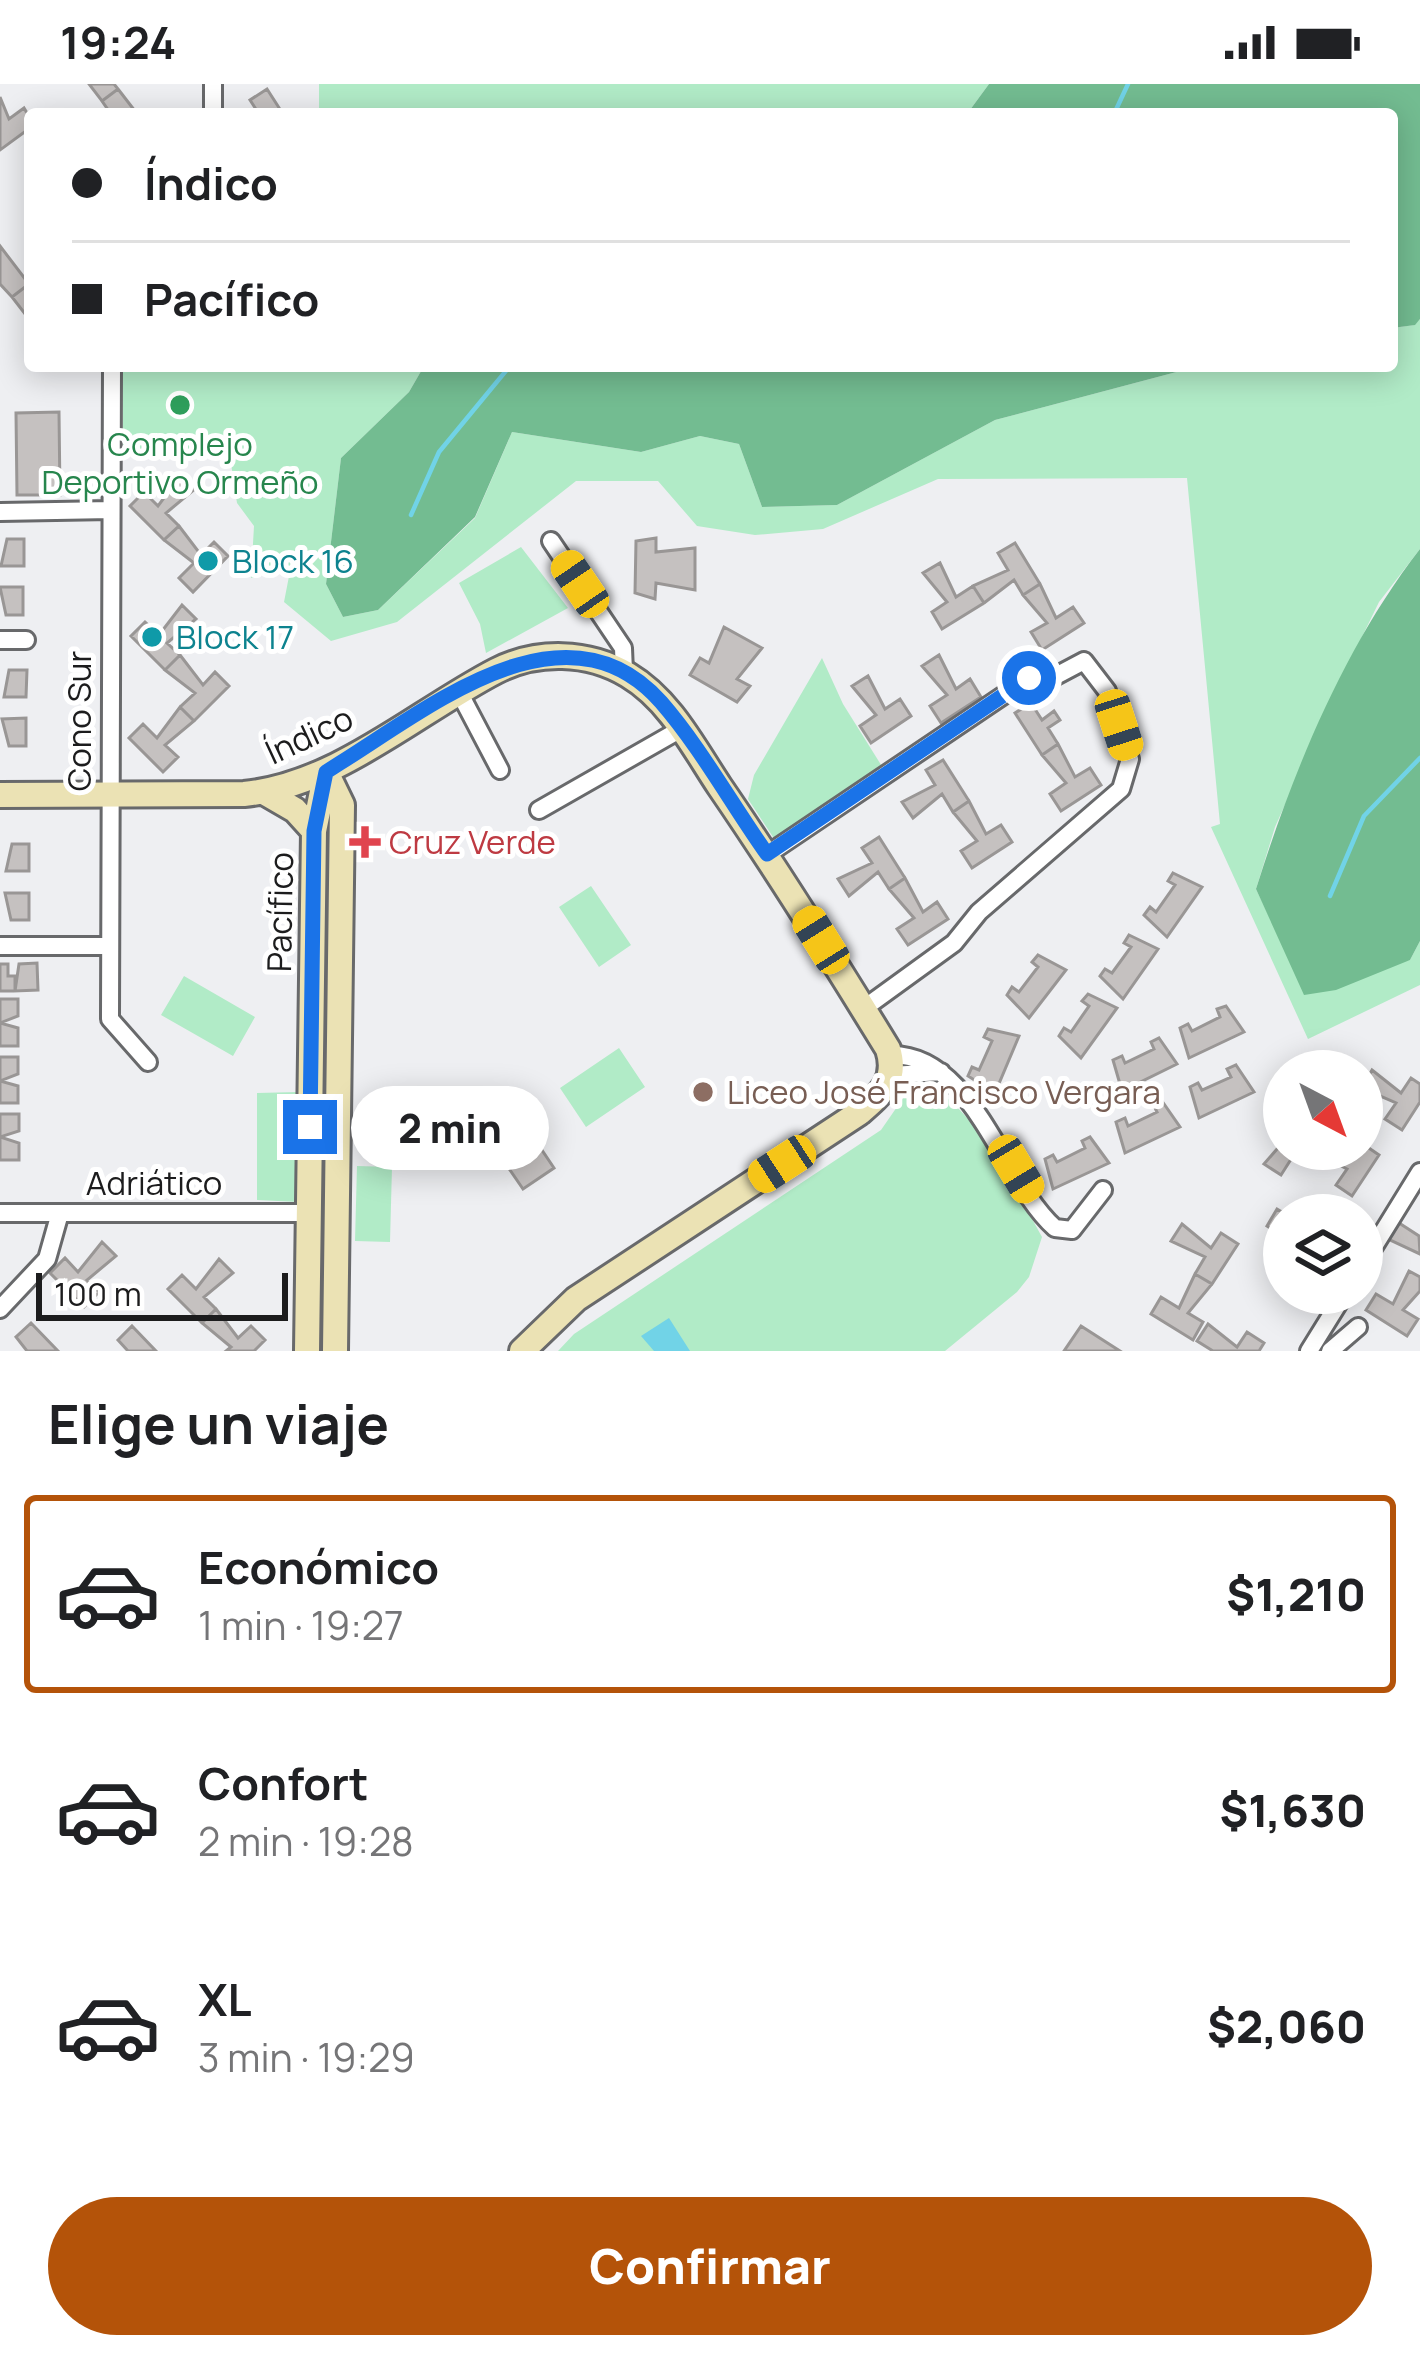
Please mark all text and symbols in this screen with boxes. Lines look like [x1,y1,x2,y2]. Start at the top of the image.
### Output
text: 19:24 [60,11,176,73]
text: Índico [144,152,278,214]
text: Pacífico [144,268,319,330]
marker: Complejo Deportivo Ormeño [167,392,193,418]
place label: Complejo Deportivo Ormeño [41,421,319,504]
place label: Block 16 [232,538,354,583]
car [545,544,615,624]
marker: Block 16 [195,548,221,574]
place label: Block 17 [176,614,294,659]
marker: Block 17 [139,624,165,650]
street label: Cono Sur [56,651,101,791]
route start [1002,651,1056,705]
car [1091,685,1147,765]
street label: Índico [258,695,360,774]
place label: Cruz Verde [389,819,556,864]
marker: Cruz Verde [352,829,378,855]
street label: Pacífico [256,852,303,972]
car [787,900,855,980]
north arrow [1263,1050,1383,1170]
map controls [1263,1050,1383,1314]
place label: Liceo José Francisco Vergara [727,1069,1161,1114]
marker: Liceo José Francisco Vergara [690,1079,716,1105]
callout: 2 min [352,1085,550,1169]
route end [283,1100,337,1154]
text: 2 min [398,1101,502,1155]
car [742,1129,822,1199]
car [982,1129,1050,1209]
street label: Adriático [86,1160,222,1205]
button: layers [1263,1194,1383,1314]
scale bar [36,1267,288,1320]
text: 100 m [54,1271,142,1316]
text: Elige un viaje [48,1386,389,1460]
text: Económico [198,1536,439,1598]
icon: car [54,1540,162,1648]
text: $1,210 [1226,1563,1366,1625]
text: 1 min · 19:27 [198,1598,404,1652]
text: Confort [198,1752,369,1814]
icon: car [54,1756,162,1864]
text: $1,630 [1219,1779,1366,1841]
text: 2 min · 19:28 [198,1814,414,1868]
text: XL [198,1968,252,2030]
icon: car [54,1972,162,2080]
text: $2,060 [1207,1995,1366,2057]
text: 3 min · 19:29 [198,2030,415,2084]
button: Confirmar [48,2197,1372,2335]

